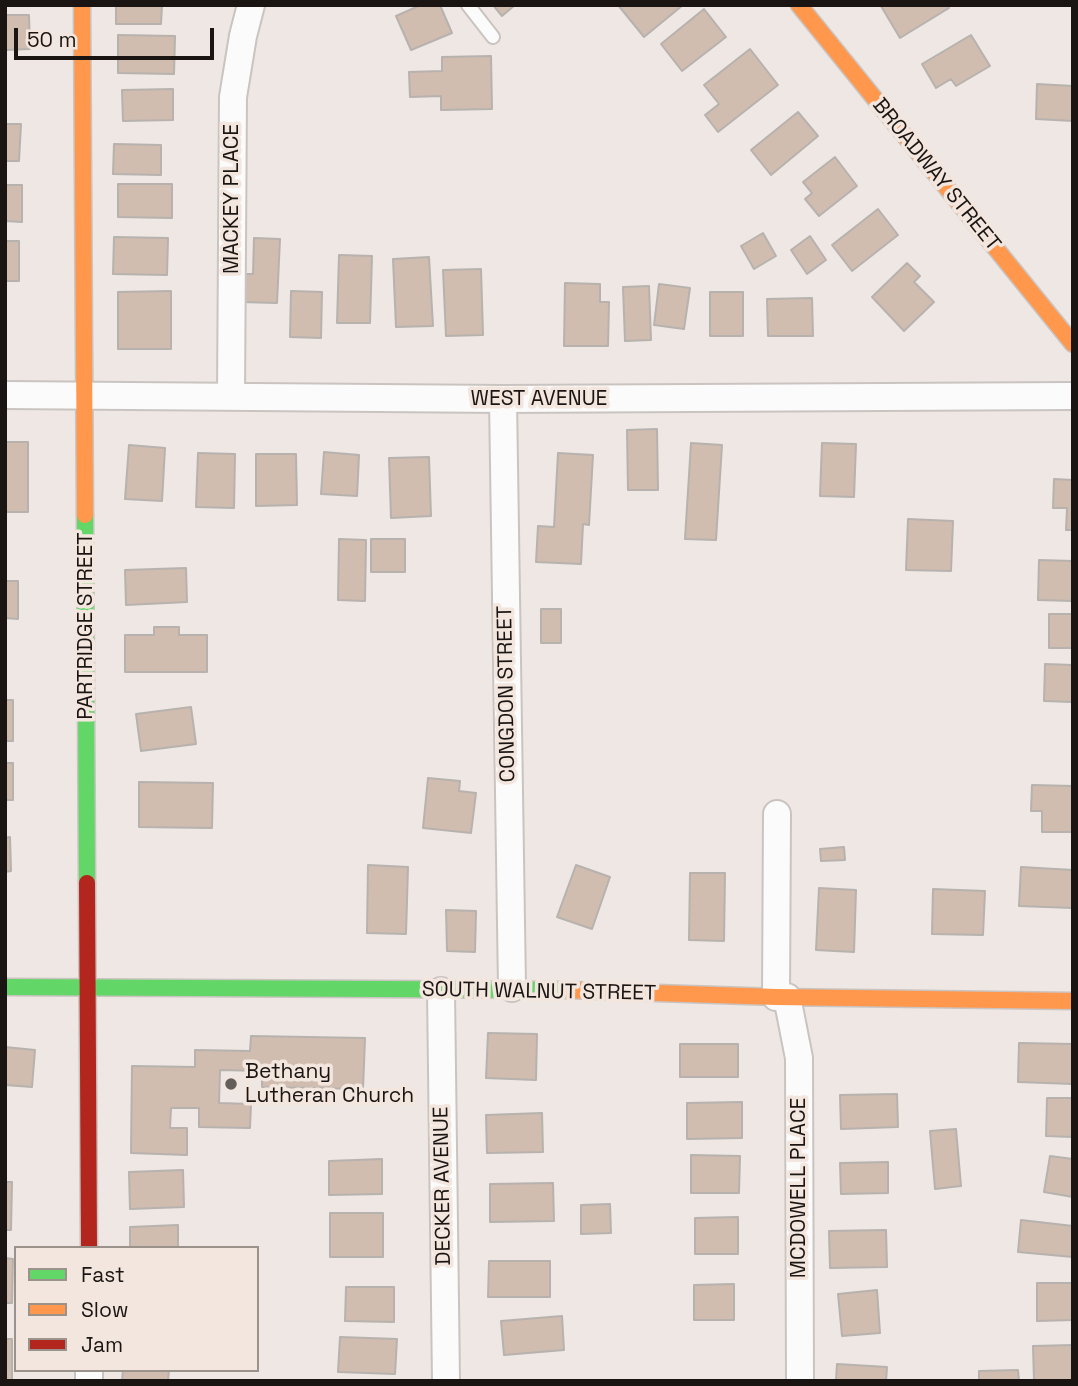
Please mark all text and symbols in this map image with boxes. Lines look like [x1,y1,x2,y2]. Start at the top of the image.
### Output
scale bar [18,14,217,58]
text: 50 m [27,26,77,53]
street label: BROADWAY STREET [867,93,1005,257]
street label: MACKEY PLACE [219,124,245,274]
street label: WEST AVENUE [471,386,607,412]
street label: PARTRIDGE STREET [73,532,99,720]
street label: CONGDON STREET [493,606,521,782]
street label: SOUTH WALNUT STREET [422,977,656,1007]
place label: Bethany Lutheran Church [245,1059,414,1109]
marker: Bethany Lutheran Church [223,1076,239,1092]
street label: MCDOWELL PLACE [786,1098,812,1278]
street label: DECKER AVENUE [429,1106,457,1266]
legend [14,1246,259,1372]
text: Fast [81,1261,125,1288]
text: Slow [81,1296,129,1323]
text: Jam [81,1331,123,1358]

